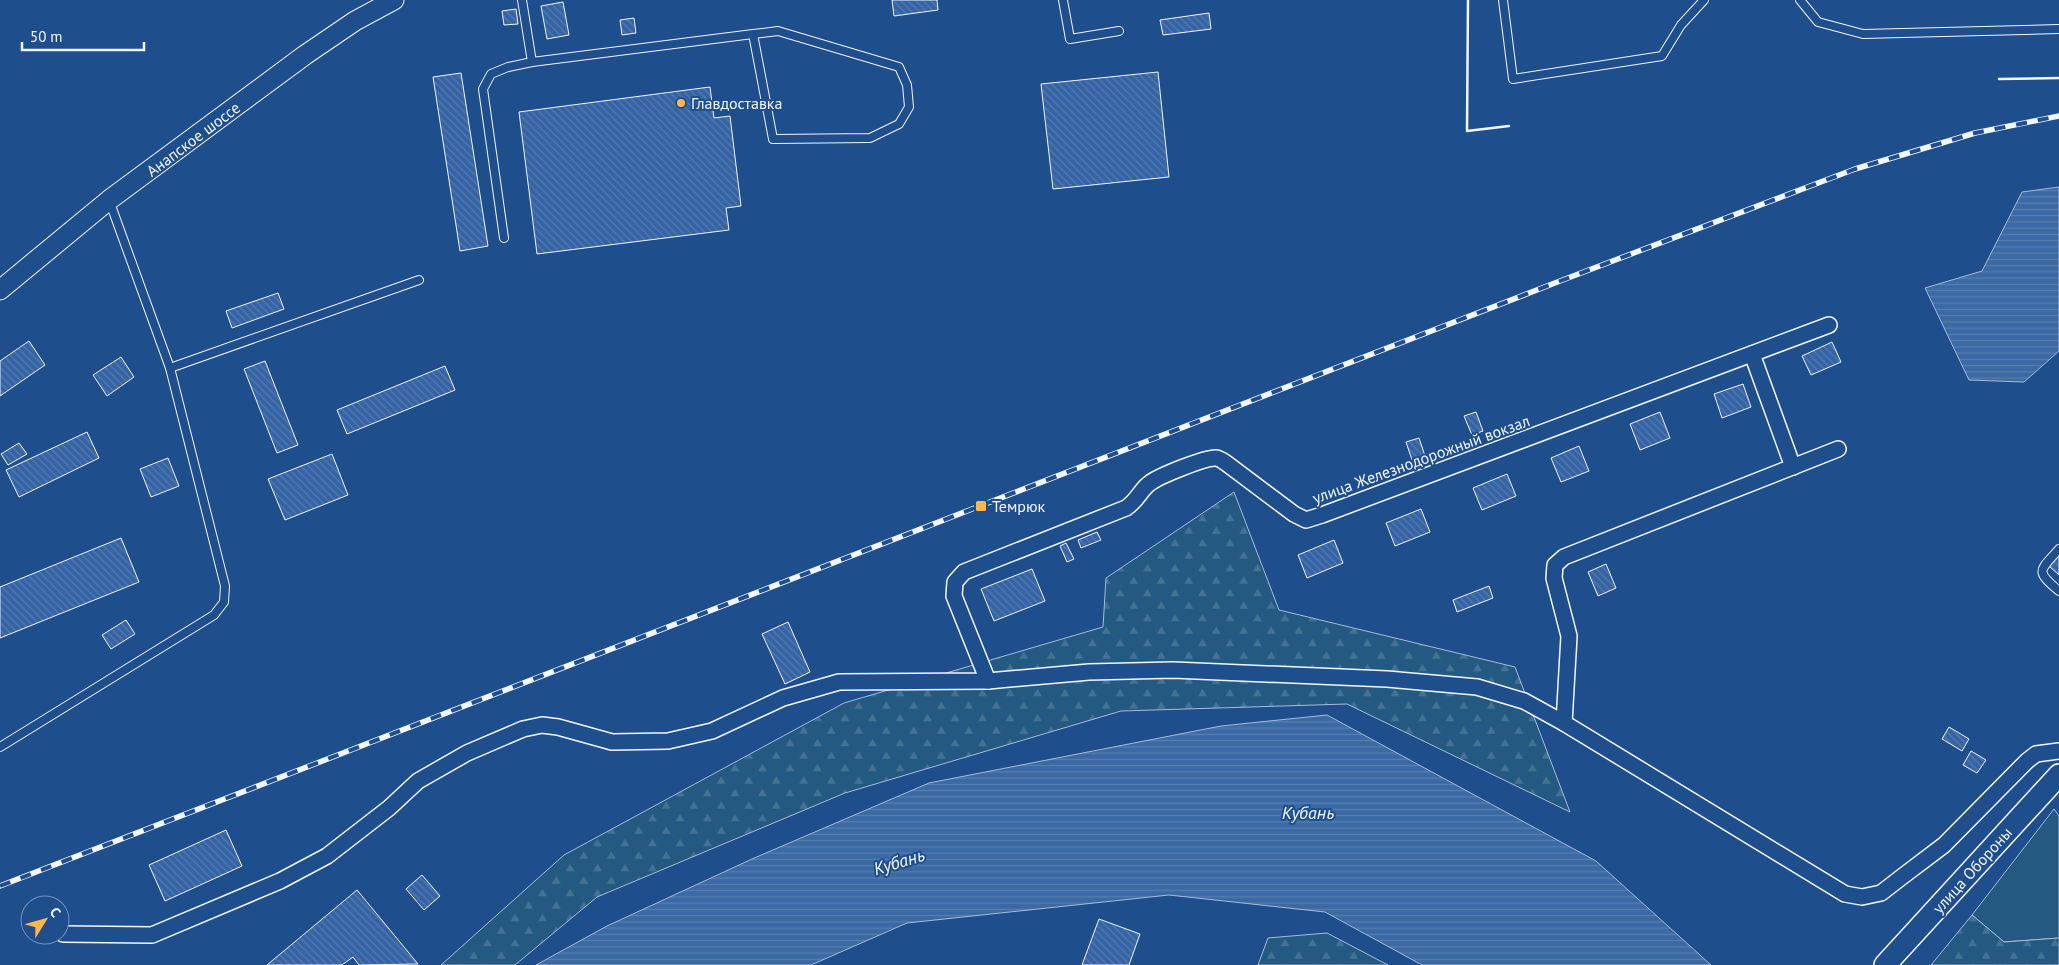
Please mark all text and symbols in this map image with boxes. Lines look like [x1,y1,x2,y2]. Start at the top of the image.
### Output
scale bar [22,20,145,52]
text: 50 m [30,27,63,46]
place label: Главдоставка [691,93,782,113]
street label: Анапское шоссе [142,97,244,181]
marker: Главдоставка [675,97,687,109]
street label: улица Железнодорожный вокзал [1310,410,1532,508]
place label: Темрюк [992,496,1045,516]
marker: Темрюк [974,499,988,513]
water label: Кубань [1282,801,1334,824]
street label: улица Обороны [1928,823,2016,917]
water label: Кубань [870,843,927,880]
north arrow [20,895,70,945]
text: С [46,904,65,921]

